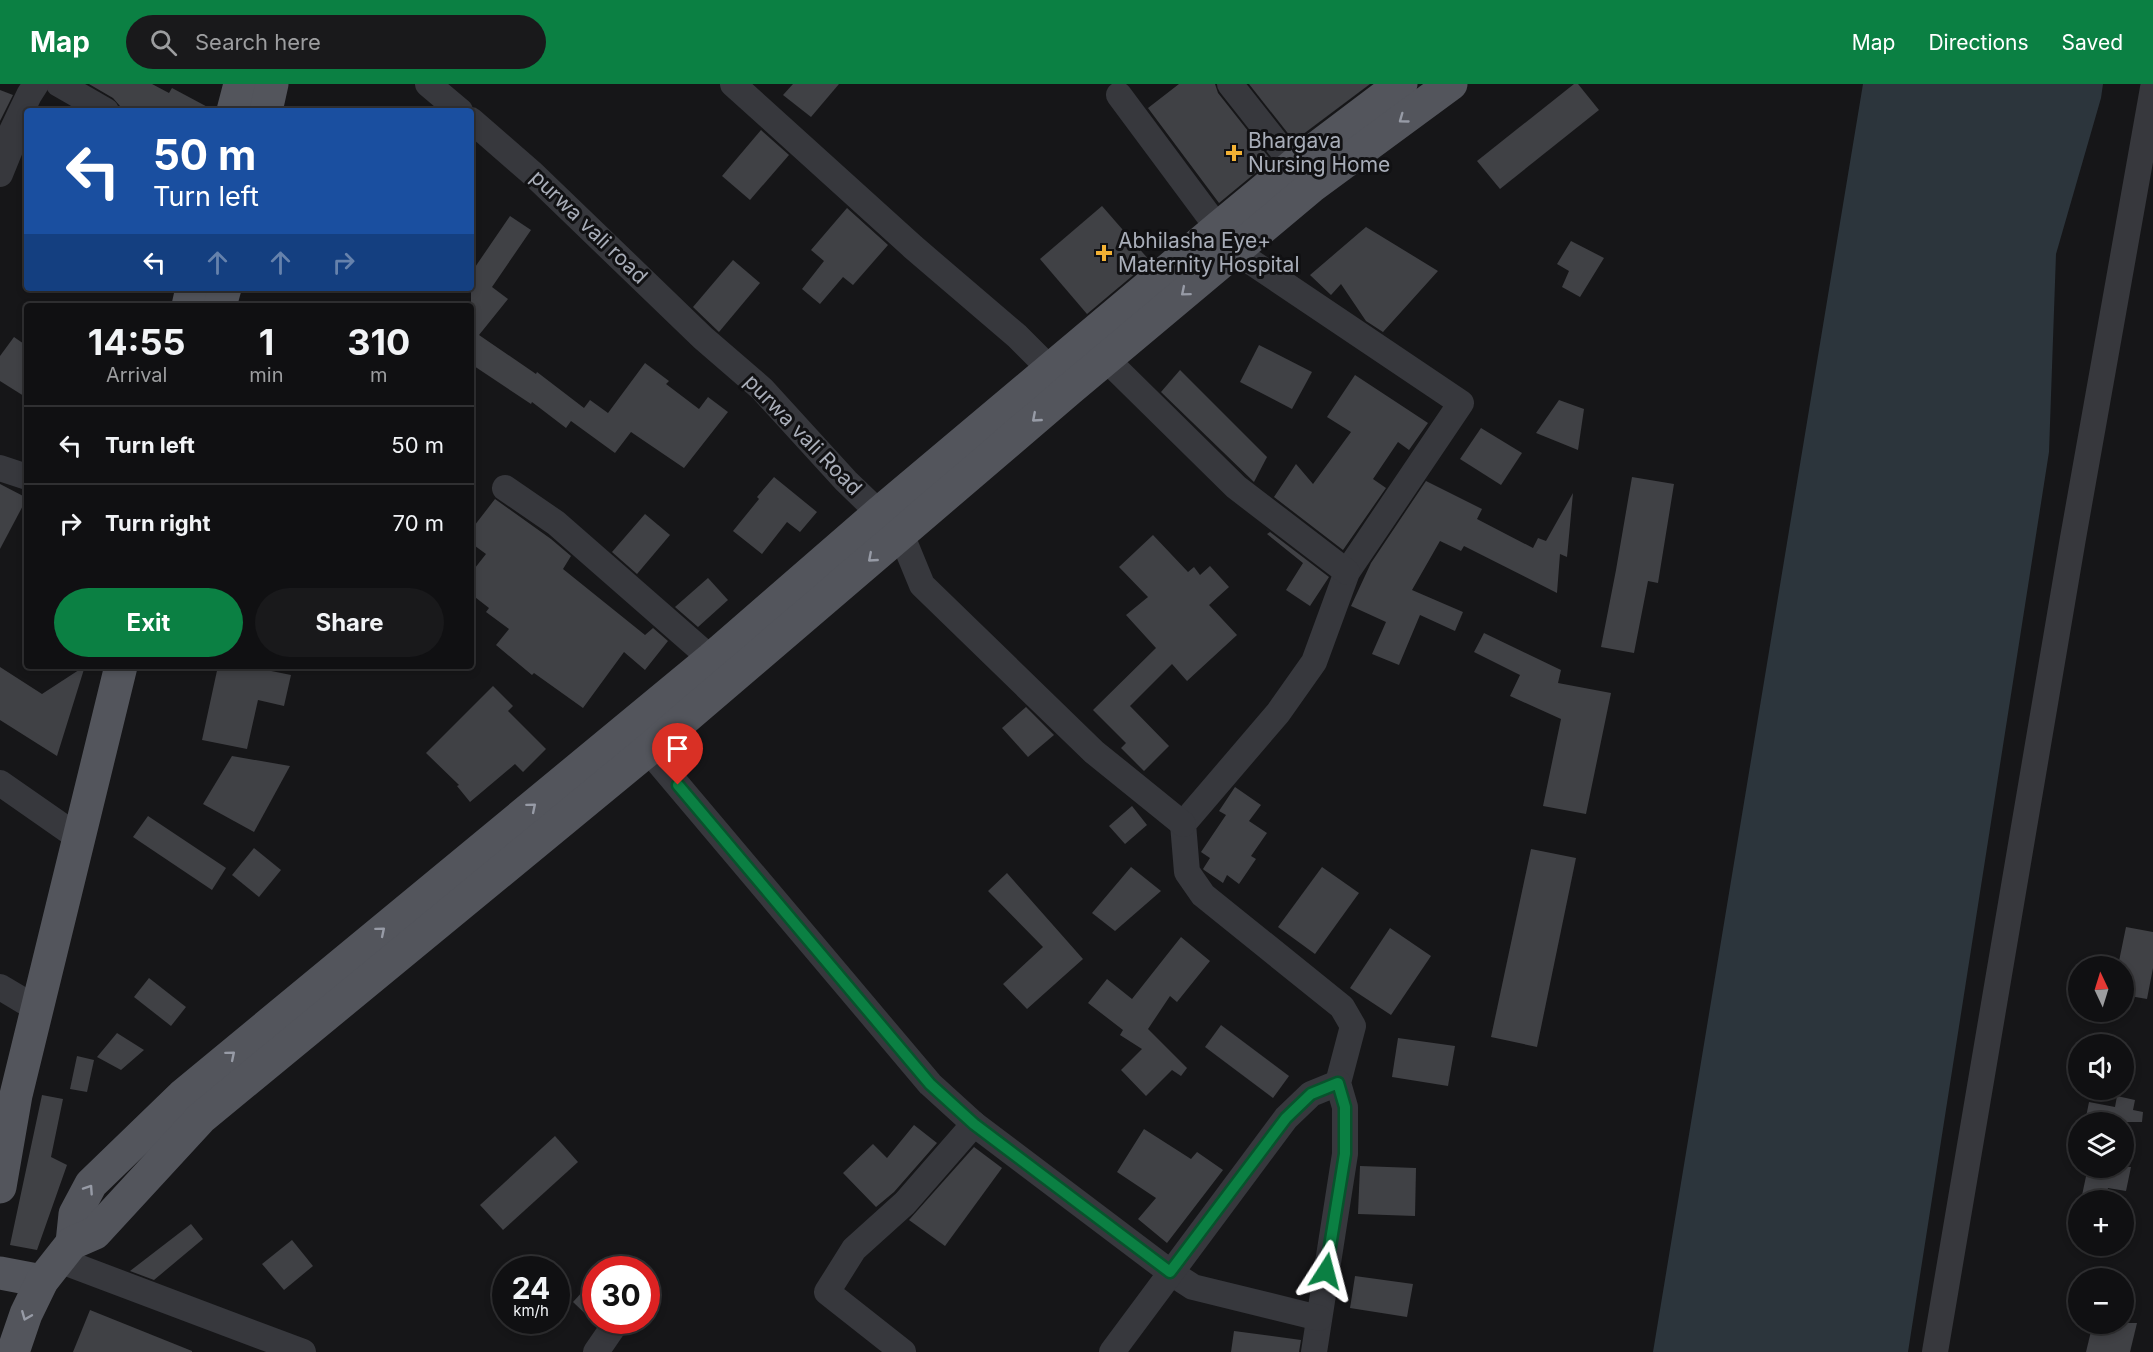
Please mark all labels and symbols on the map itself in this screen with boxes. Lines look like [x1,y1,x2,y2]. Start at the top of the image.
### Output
one-way arrow [1399,111,1410,122]
place label: Bhargava Nursing Home [1248,128,1390,177]
marker: Bhargava Nursing Home [1225,144,1243,162]
street label: purwa vali road [526,165,653,289]
place label: Abhilasha Eye+ Maternity Hospital [1118,228,1299,277]
marker: Abhilasha Eye+ Maternity Hospital [1095,244,1113,262]
one-way arrow [1181,285,1192,296]
street label: purwa vali Road [739,369,867,500]
one-way arrow [1032,411,1043,422]
one-way arrow [868,551,879,562]
pin [652,723,703,785]
one-way arrow [525,803,536,814]
one-way arrow [374,927,385,938]
north arrow [2068,956,2134,1022]
one-way arrow [224,1052,235,1063]
one-way arrow [82,1185,94,1195]
position arrow [1294,1239,1358,1303]
speed limit sign: 30 [582,1256,660,1334]
one-way arrow [21,1310,33,1321]

